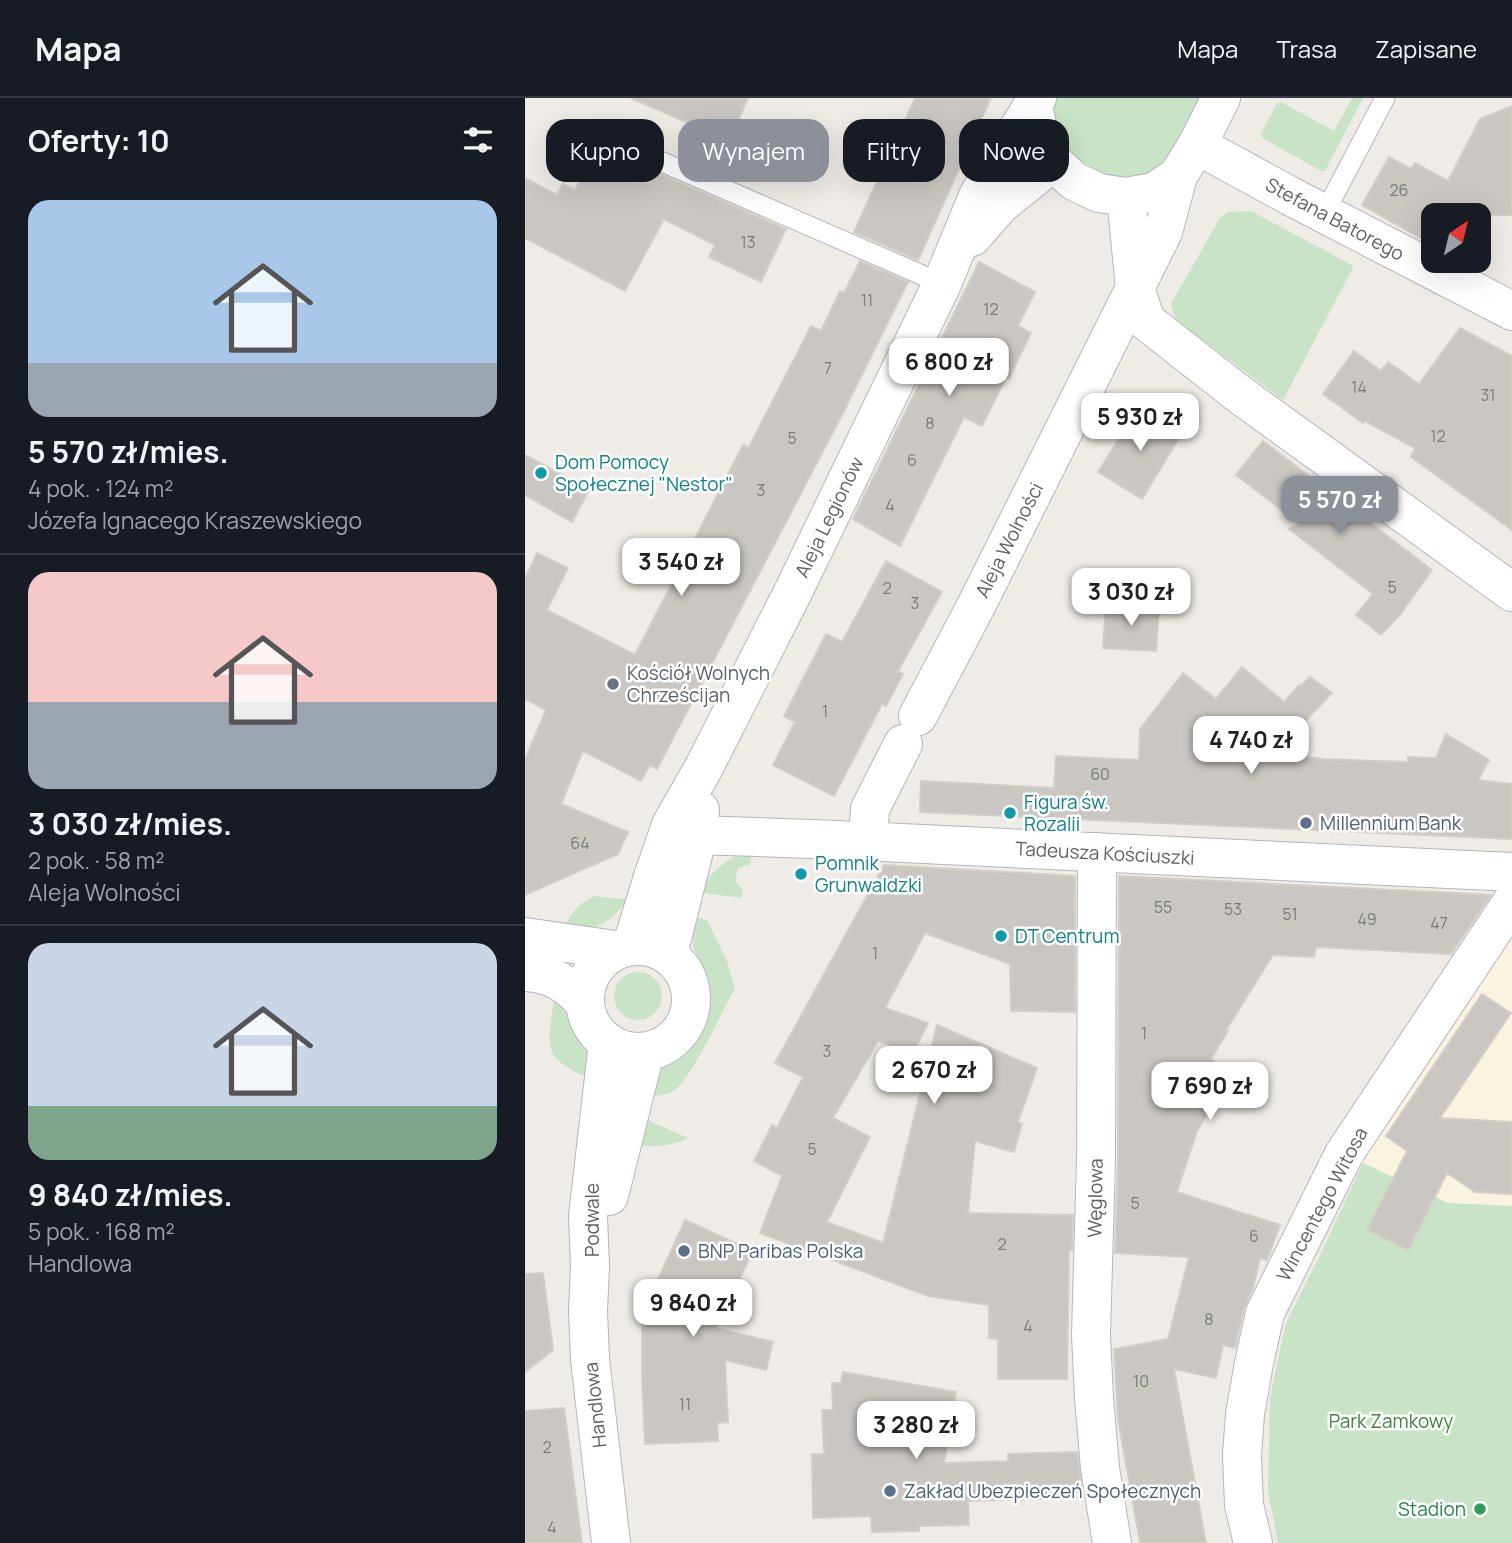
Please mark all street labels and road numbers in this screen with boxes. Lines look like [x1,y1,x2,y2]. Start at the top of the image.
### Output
street label: Stefana Batorego [1261,171,1409,267]
street label: Aleja Legionów [789,452,870,582]
street label: Aleja Wolności [969,478,1049,602]
street label: Tadeusza Kościuszki [1015,835,1195,871]
street label: Wincentego Witosa [1270,1123,1374,1285]
street label: Węglowa [1081,1158,1109,1238]
street label: Podwale [579,1183,605,1257]
street label: Handlowa [578,1361,612,1449]

